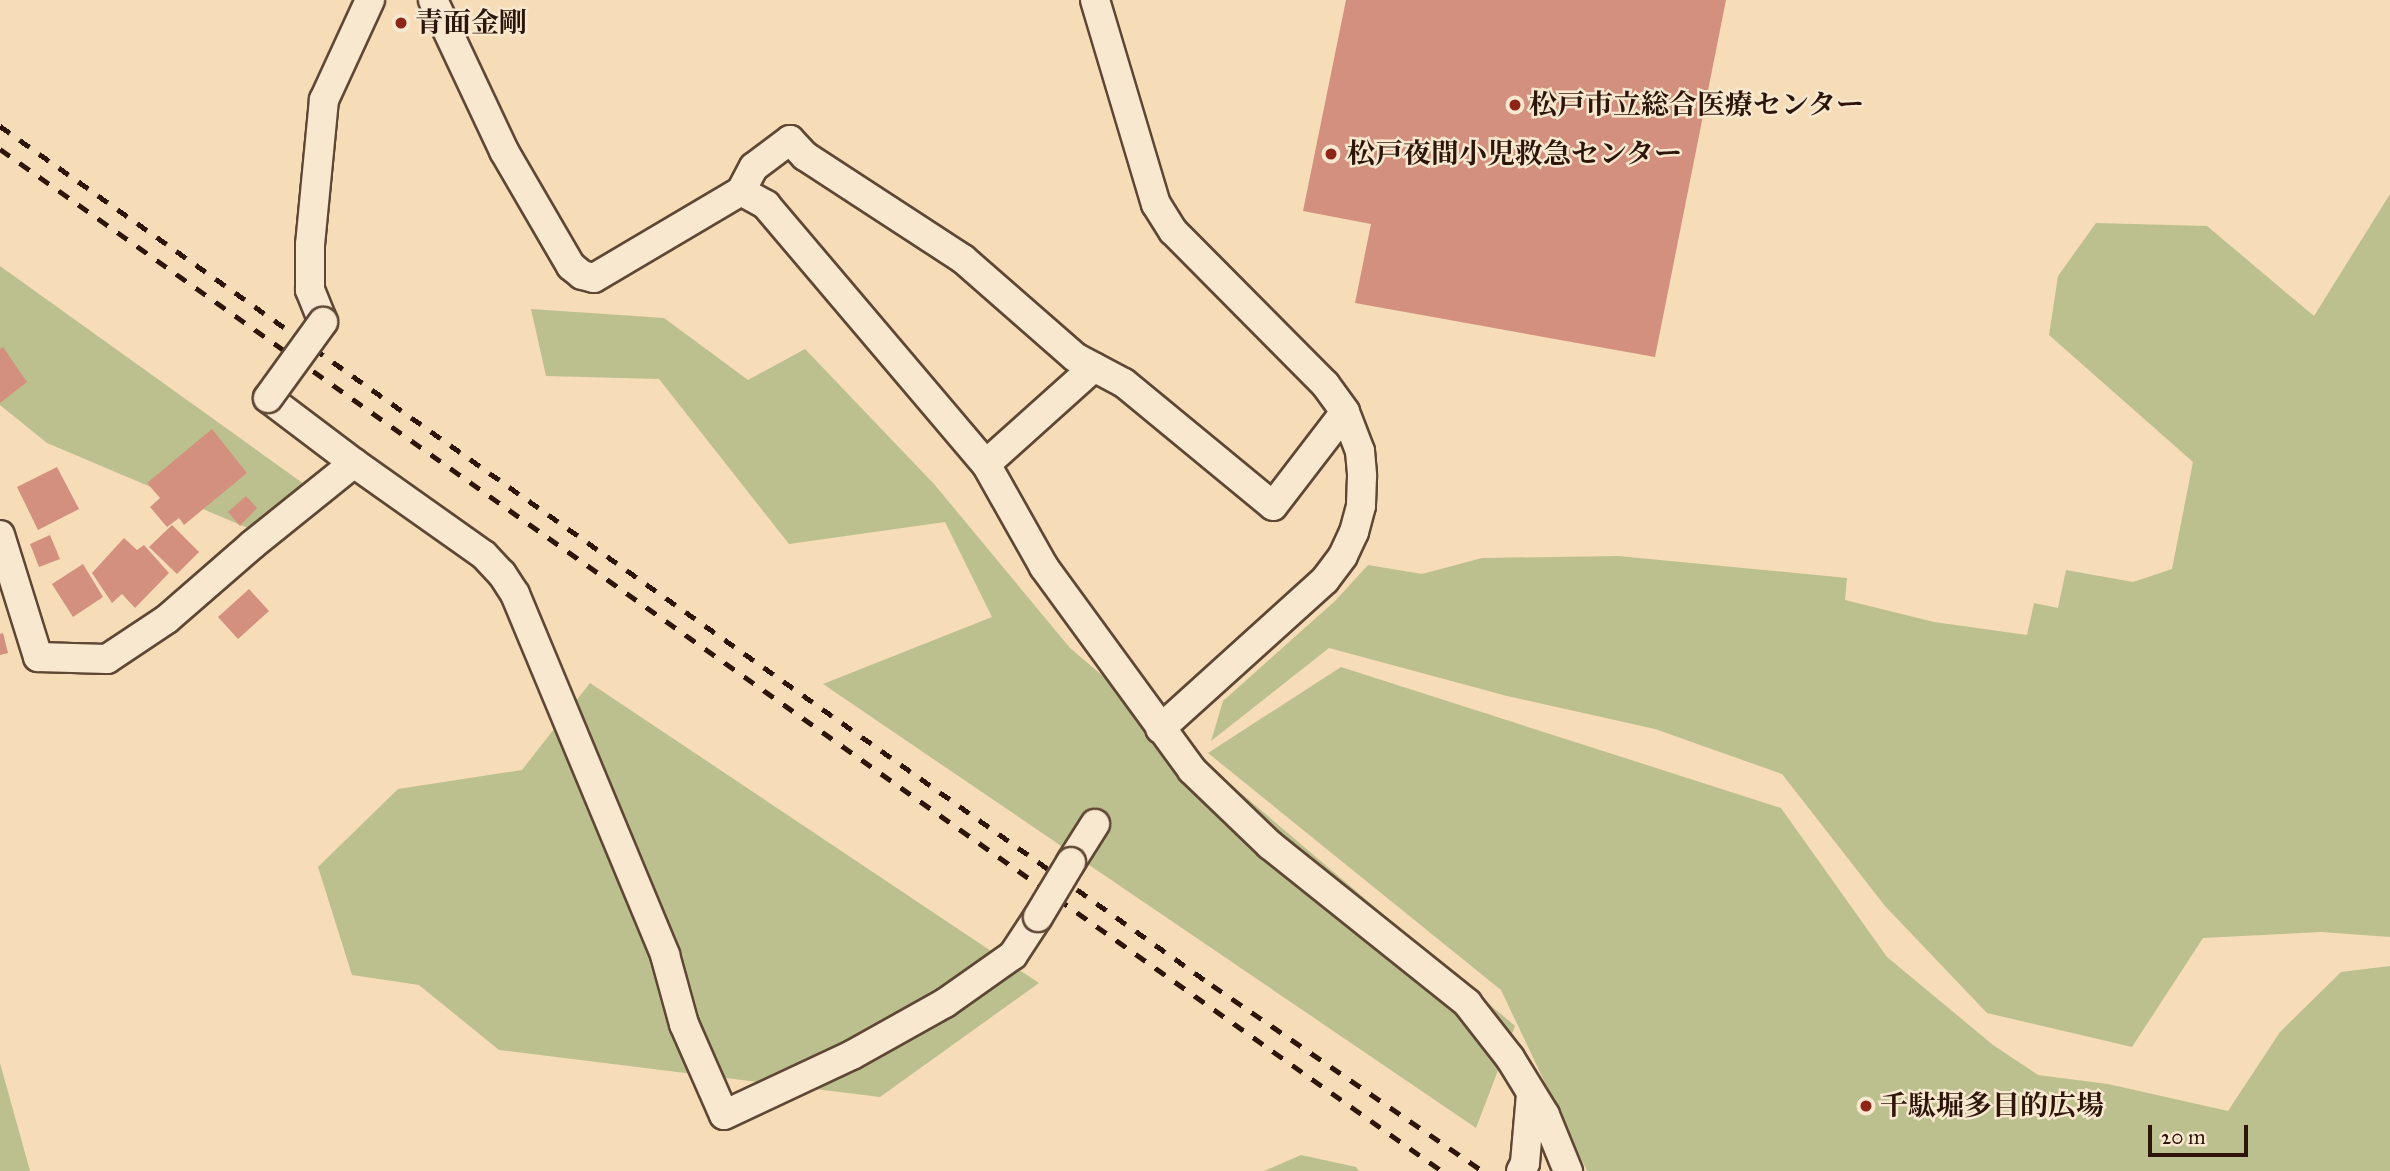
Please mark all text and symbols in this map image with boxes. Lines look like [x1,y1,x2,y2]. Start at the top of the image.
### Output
place label: 青面金剛 [415,6,527,40]
marker: 青面金剛 [393,15,409,31]
place label: 松戸市立総合医療センター [1529,88,1865,122]
marker: 松戸市立総合医療センター [1507,97,1523,113]
place label: 松戸夜間小児救急センター [1347,137,1683,171]
marker: 松戸夜間小児救急センター [1321,144,1341,164]
place label: 千駄堀多目的広場 [1880,1089,2104,1123]
marker: 千駄堀多目的広場 [1858,1098,1874,1114]
scale bar [2152,1112,2252,1156]
text: 20 m [2161,1124,2206,1150]

